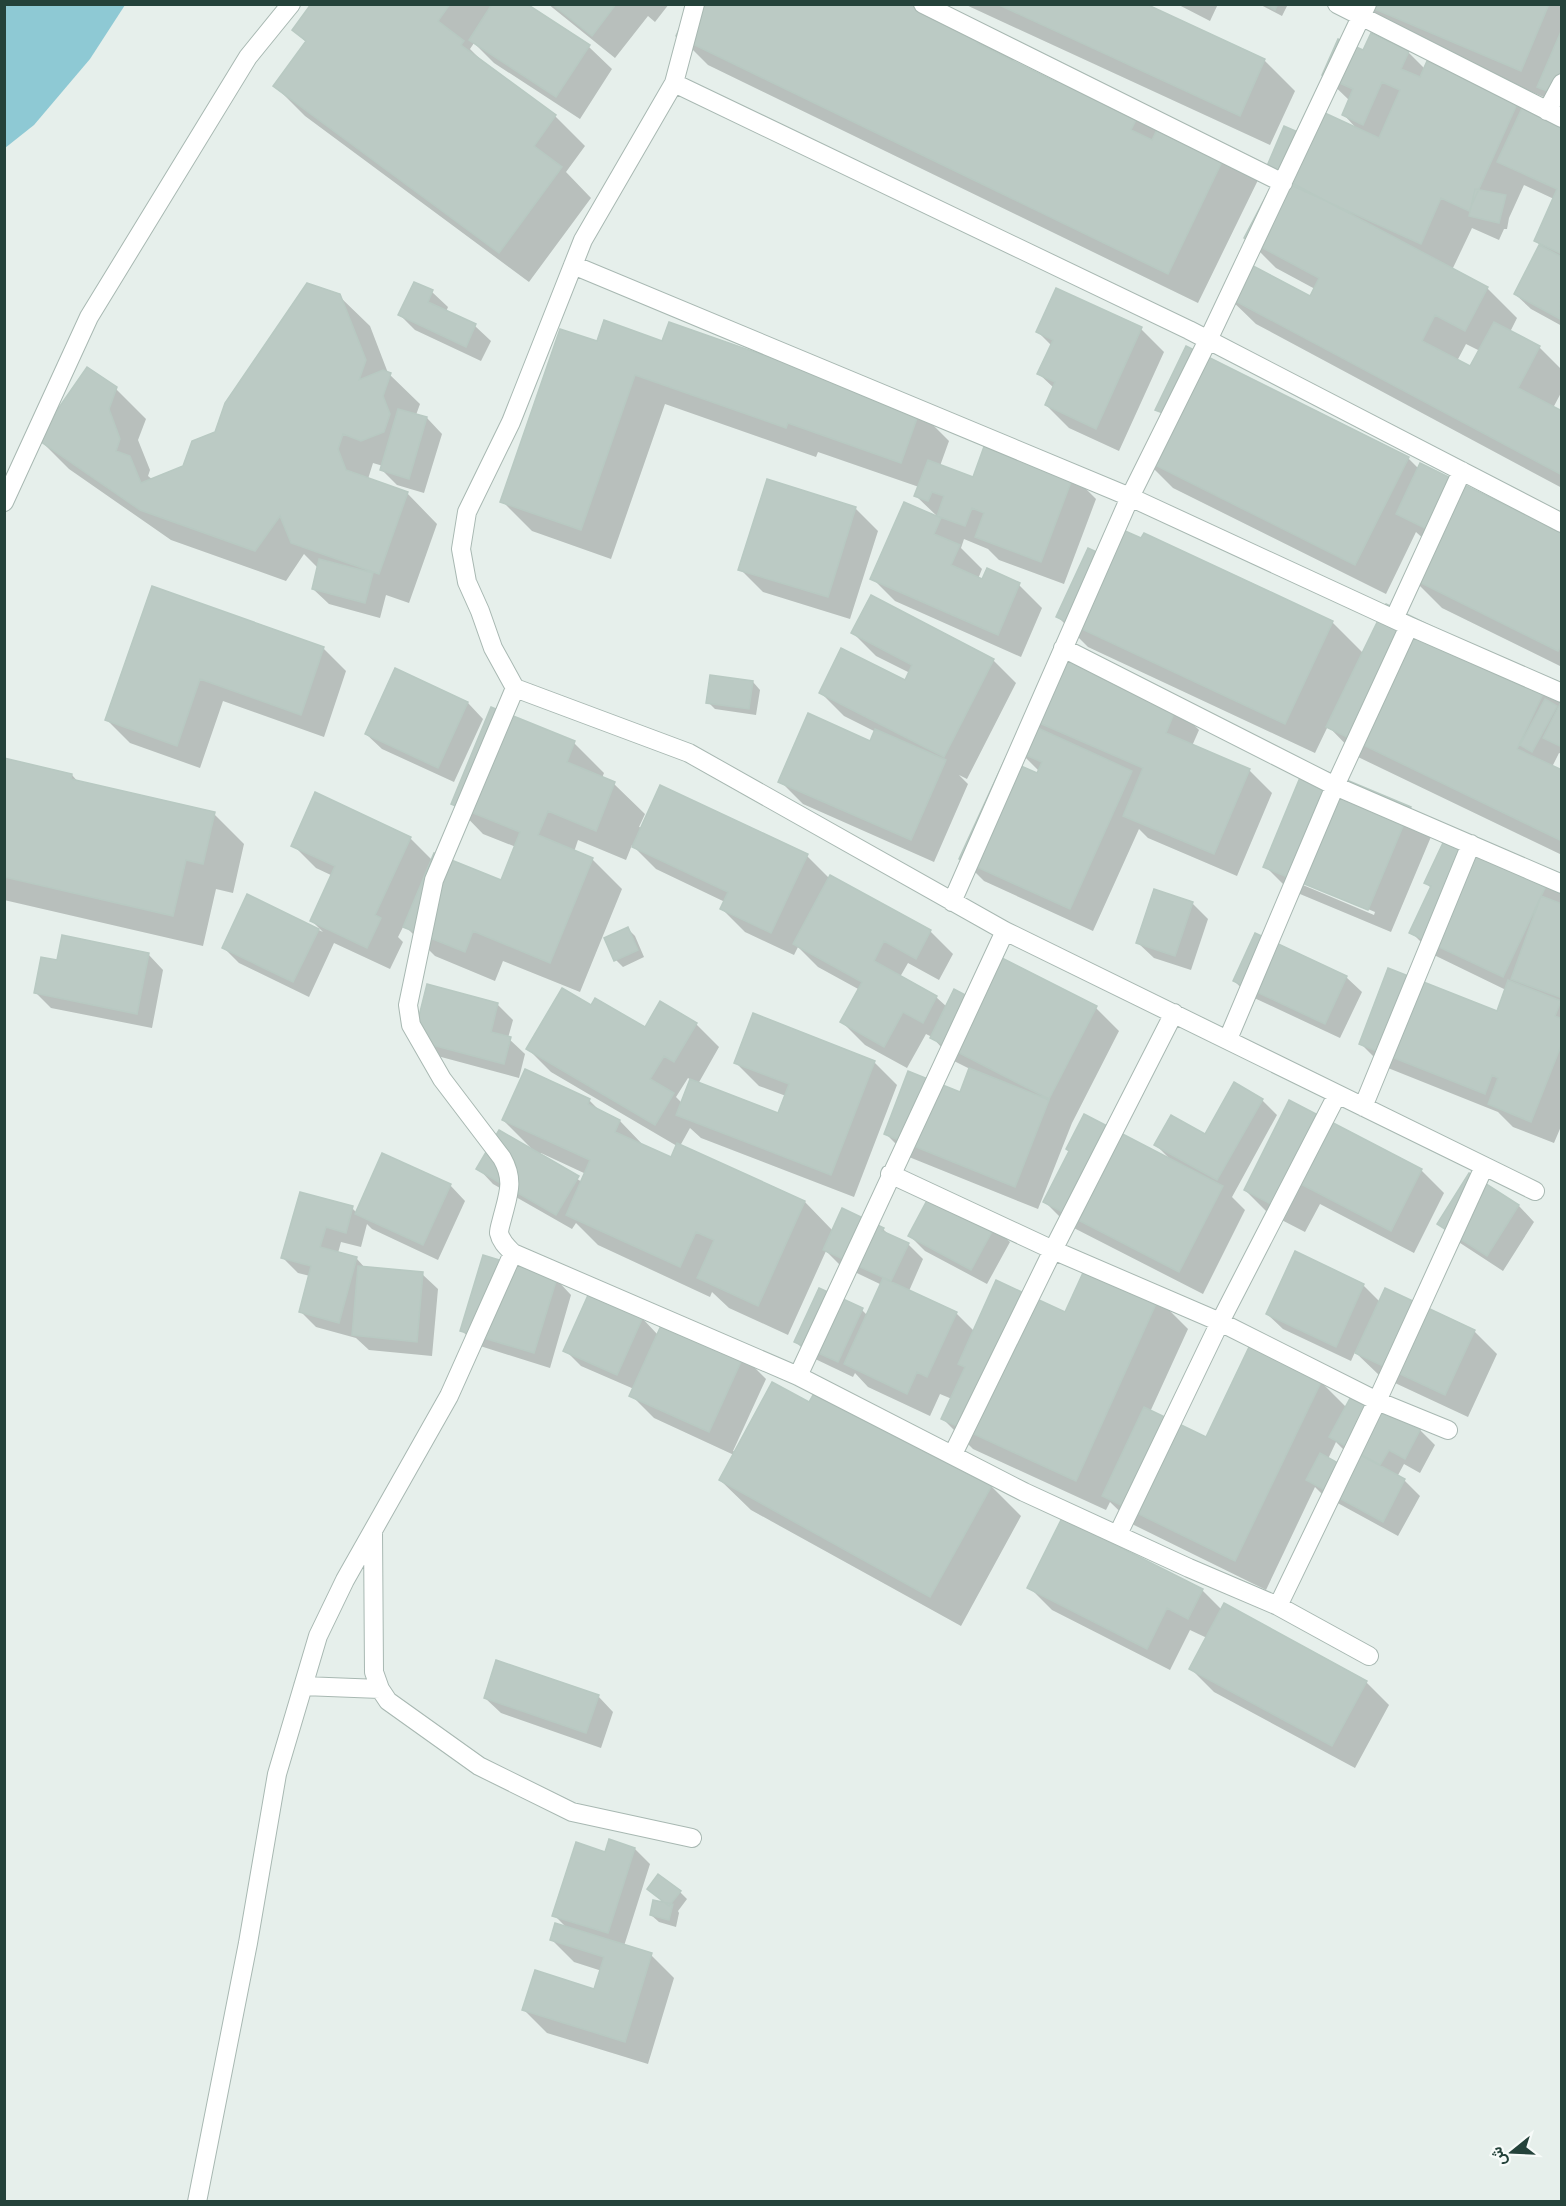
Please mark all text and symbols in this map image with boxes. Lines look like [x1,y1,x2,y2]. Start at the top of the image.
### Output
north arrow [1482,2122,1542,2182]
text: ش [1485,2144,1510,2169]

